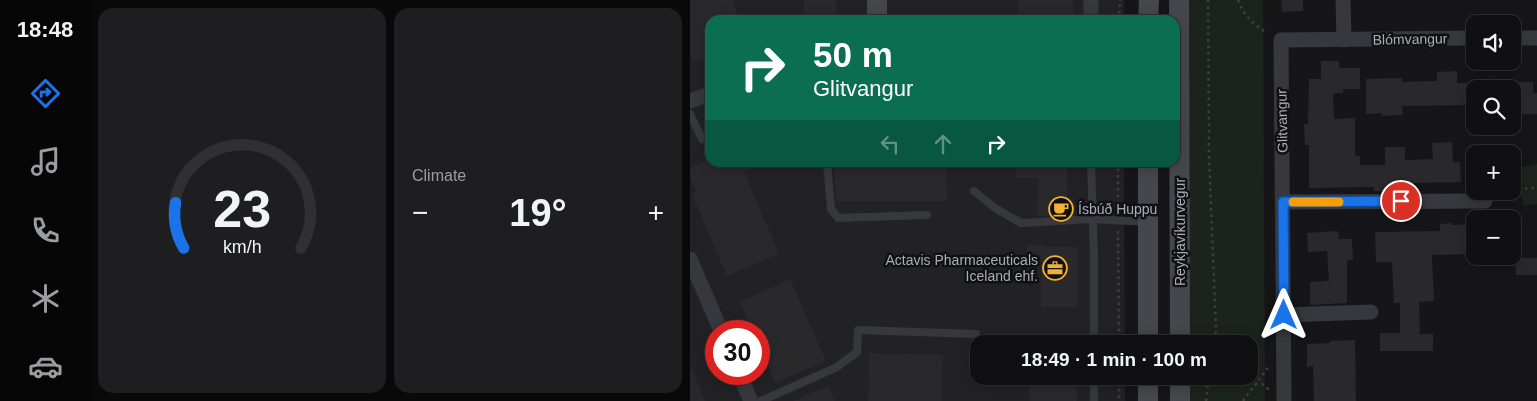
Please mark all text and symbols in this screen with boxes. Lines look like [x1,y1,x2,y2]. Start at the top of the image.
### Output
map controls [1466,15,1521,265]
button: sound [1466,15,1521,70]
text: 18:48 [17,17,73,42]
street label: Blómvangur [1373,30,1448,48]
icon: right [730,35,795,100]
text: 50 m [813,35,893,74]
icon: directions [28,76,63,111]
text: Glitvangur [813,76,913,101]
button: search [1466,80,1521,135]
street label: Glitvangur [1273,89,1291,153]
icon: left [876,130,904,158]
icon: ahead [929,130,957,158]
icon: right [982,130,1010,158]
icon: music [28,144,63,179]
button: + [1466,145,1521,200]
text: Climate [412,167,466,184]
street label: Reykjavíkurvegur [1172,178,1188,286]
text: 23 [213,180,271,238]
pin [1380,180,1422,222]
icon: arrive [1387,187,1415,215]
text: 19° [509,192,567,234]
cafe icon: Ísbúð Huppu [1048,196,1074,222]
text: − [412,197,428,228]
text: + [648,197,664,228]
place label: Ísbúð Huppu [1078,201,1157,217]
button: − [1466,210,1521,265]
icon: phone [28,213,63,248]
text: km/h [223,237,261,257]
place label: Actavis Pharmaceuticals Iceland ehf. [885,252,1038,284]
office icon: Actavis Pharmaceuticals Iceland ehf. [1042,255,1068,281]
icon: climate [28,281,63,316]
position arrow [1257,288,1309,340]
speed limit sign: 30 [705,320,770,385]
icon: car [28,349,63,384]
text: 18:49 · 1 min · 100 m [1021,349,1207,370]

